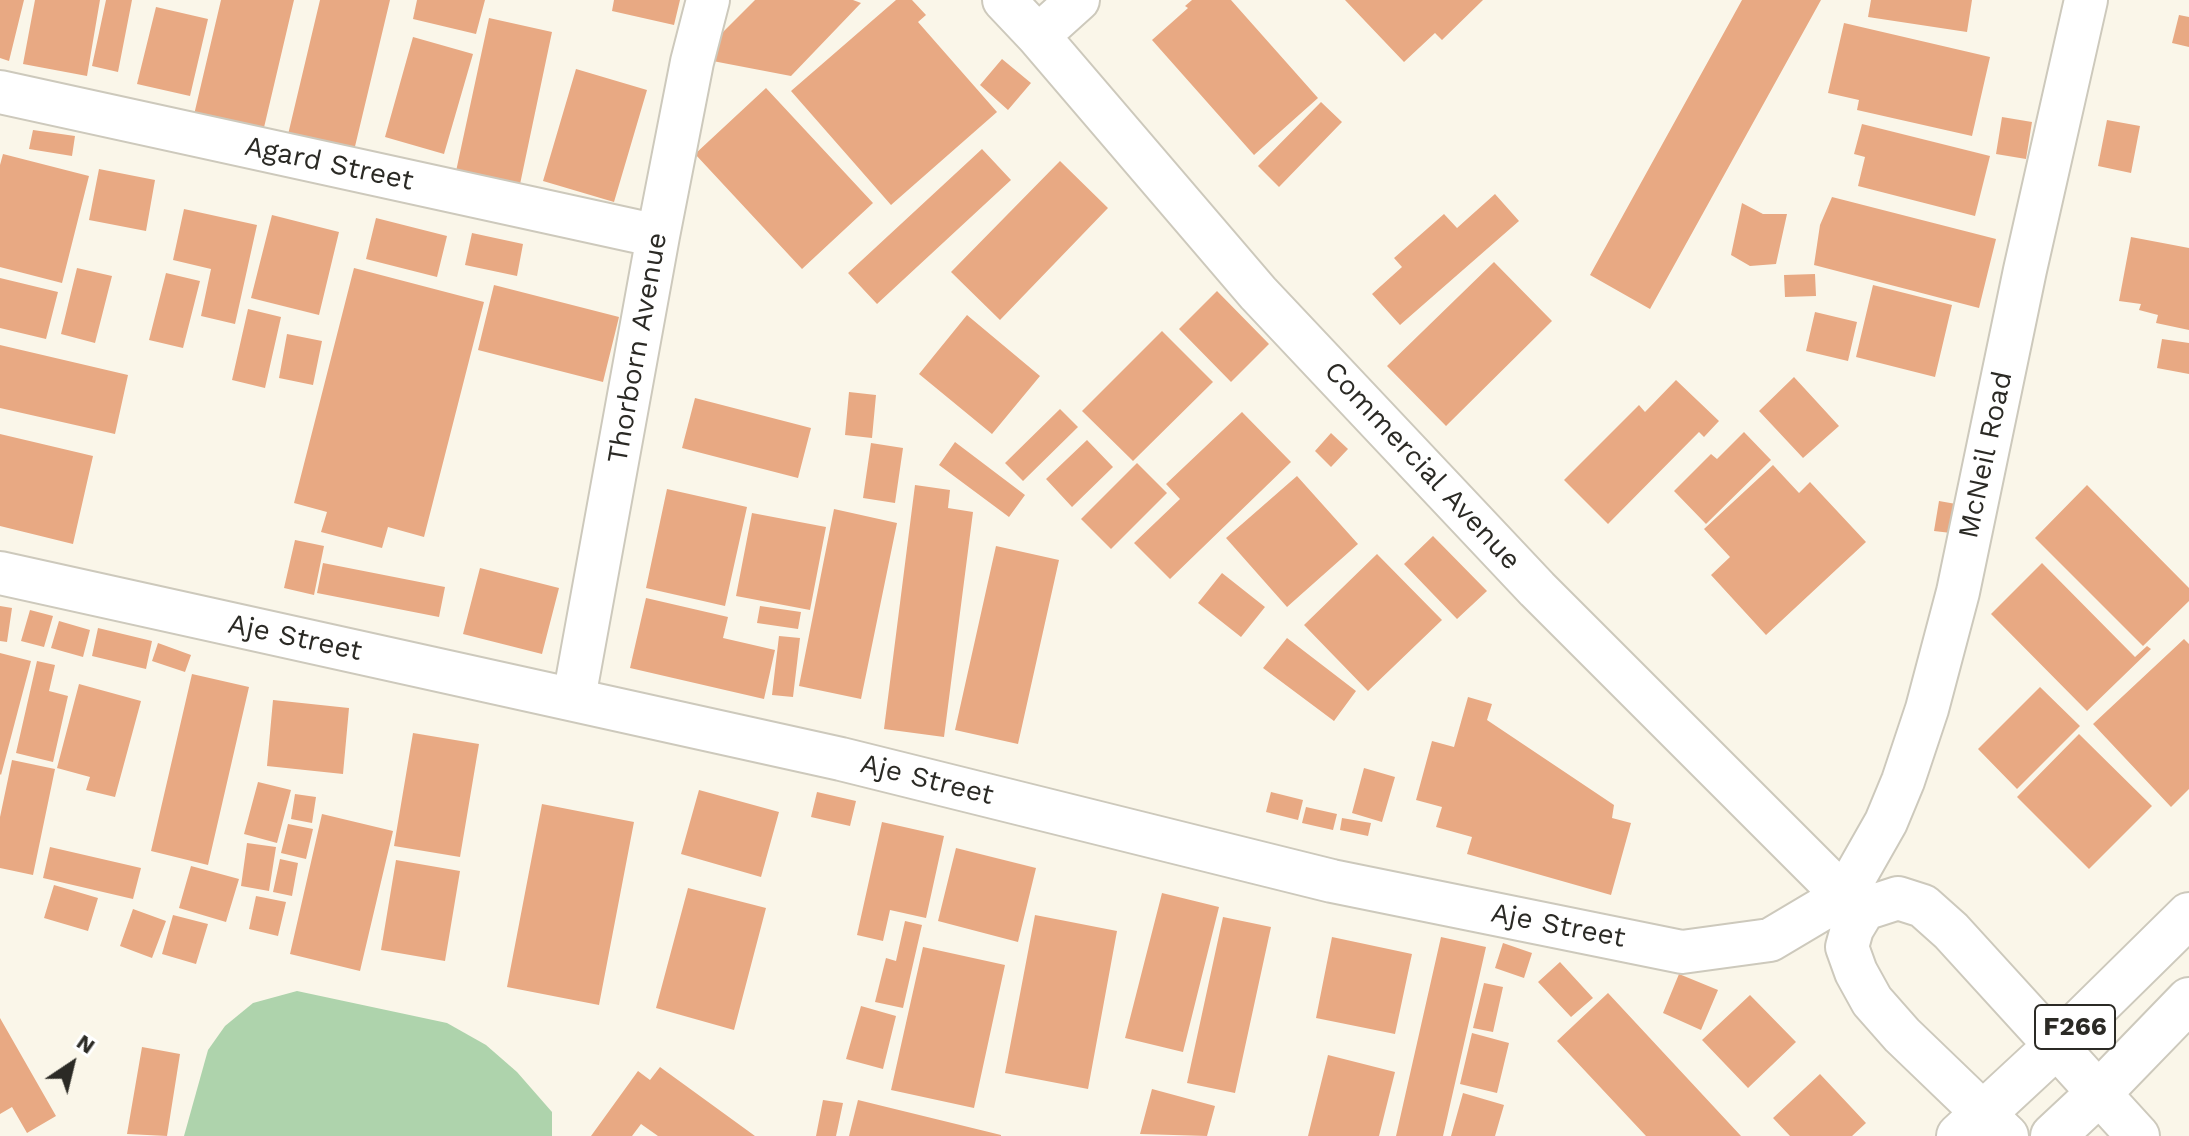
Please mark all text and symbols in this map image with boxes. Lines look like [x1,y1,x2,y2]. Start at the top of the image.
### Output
street label: Agard Street [242,130,416,198]
street label: Thorborn Avenue [601,230,675,466]
street label: Commercial Avenue [1317,355,1527,577]
street label: McNeil Road [1952,368,2020,542]
street label: Aje Street [225,607,365,669]
street label: Aje Street [857,747,997,813]
street label: Aje Street [1488,897,1628,955]
road number: F266 [2035,1005,2115,1049]
north arrow [32,1024,112,1104]
text: N [72,1029,100,1059]

